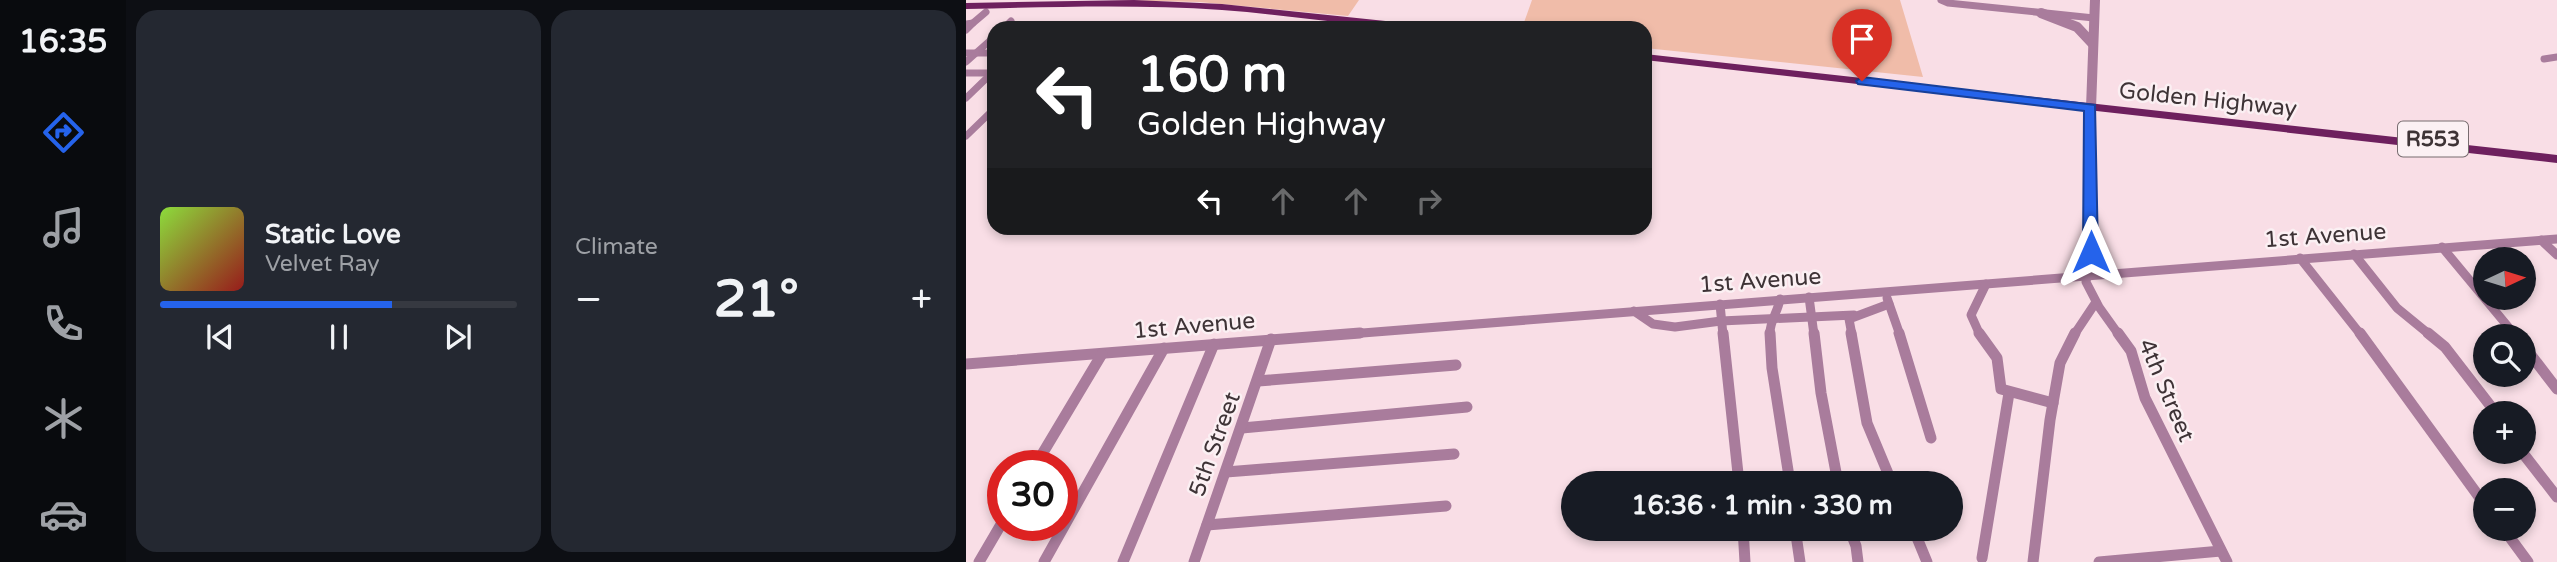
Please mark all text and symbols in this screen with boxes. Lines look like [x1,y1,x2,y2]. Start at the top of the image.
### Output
pin [1832,9,1892,81]
icon: arrive [1843,20,1881,58]
text: 16:35 [19,23,107,61]
text: 160 m [1137,46,1287,105]
icon: left [1022,49,1113,140]
street label: Golden Highway [2117,77,2298,123]
text: Golden Highway [1137,106,1386,144]
icon: directions [39,108,88,157]
road number: R553 [2398,122,2468,156]
icon: left [1191,182,1229,220]
icon: ahead [1264,182,1302,220]
icon: ahead [1337,182,1375,220]
icon: right [1410,182,1448,220]
icon: music [39,203,88,252]
position arrow [2054,215,2128,289]
street label: 1st Avenue [2263,218,2387,254]
text: Static Love [265,219,401,250]
text: Climate [575,233,658,261]
north arrow [2473,247,2536,310]
map controls [2473,247,2536,541]
text: Velvet Ray [265,250,380,278]
street label: 1st Avenue [1698,263,1822,299]
text: 21° [714,268,799,331]
text: − [575,277,602,323]
text: + [911,277,932,323]
icon: phone [39,299,88,348]
street label: 1st Avenue [1132,307,1256,345]
icon: previous [201,318,239,356]
icon: pause [320,318,358,356]
icon: next [439,318,477,356]
button: search [2473,324,2536,387]
street label: 4th Street [2132,335,2200,446]
street label: 5th Street [1183,388,1247,500]
icon: climate [39,394,88,443]
button: + [2473,401,2536,464]
speed limit sign: 30 [987,450,1078,541]
button: − [2473,478,2536,541]
icon: car [39,490,88,539]
text: 16:36 · 1 min · 330 m [1631,490,1893,521]

